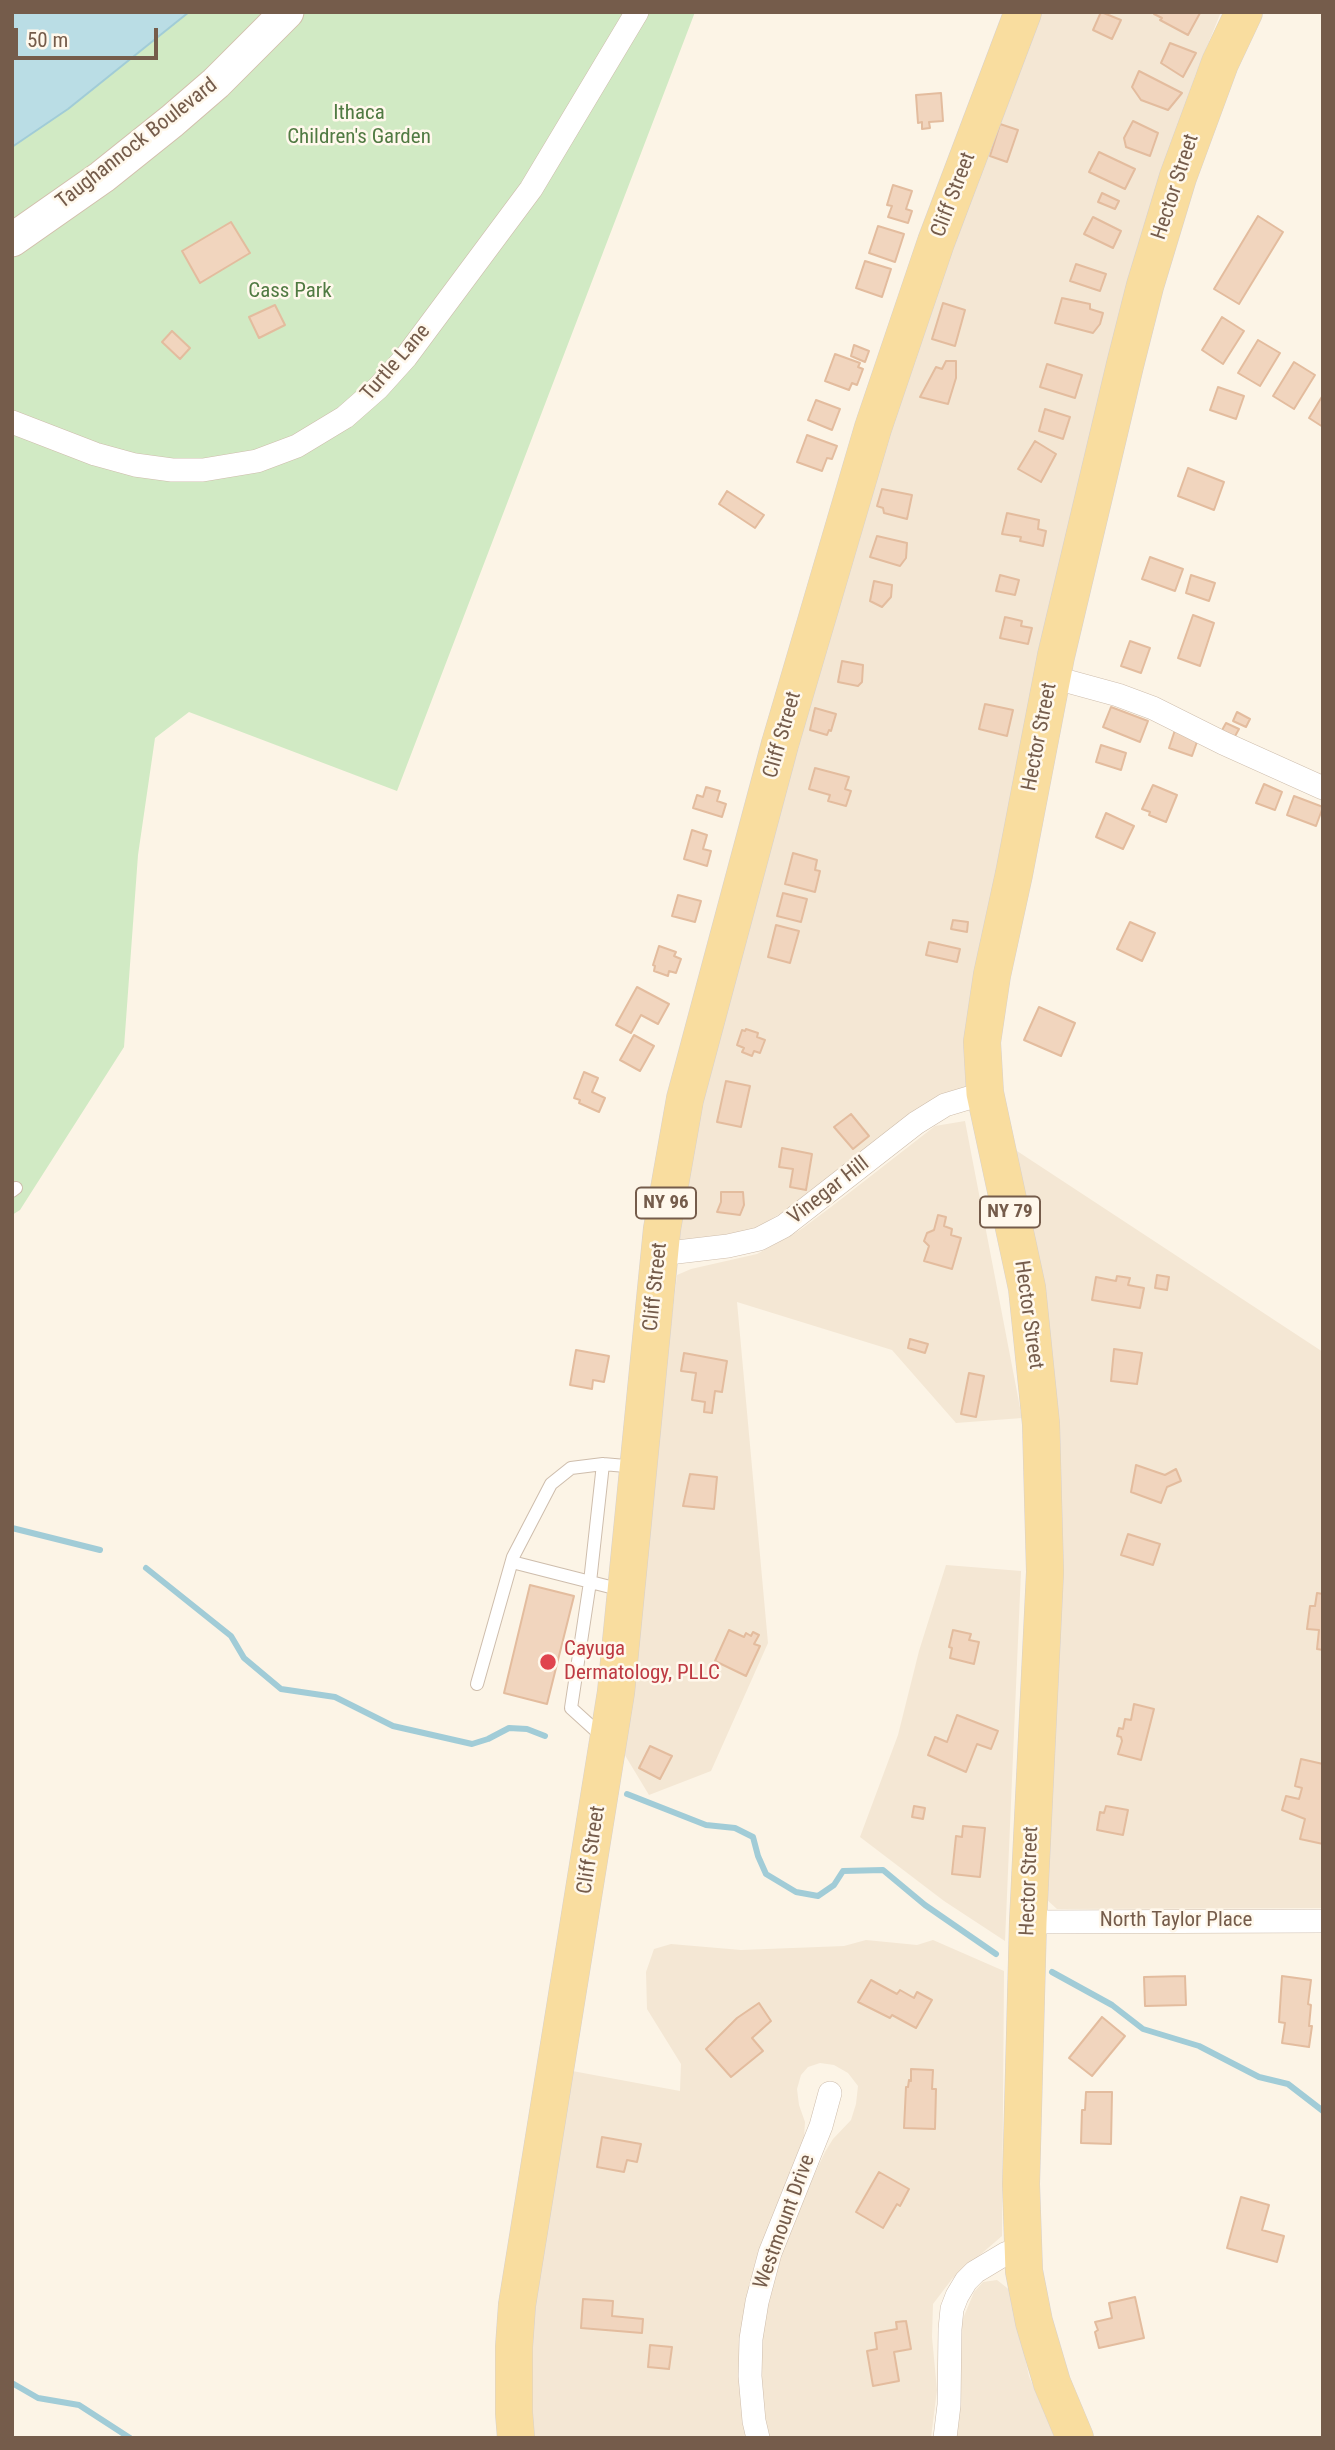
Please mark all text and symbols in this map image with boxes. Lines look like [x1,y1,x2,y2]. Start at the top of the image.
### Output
scale bar [18,14,161,58]
text: 50 m [27,28,68,52]
street label: Taughannock Boulevard [51,73,223,215]
park label: Ithaca Children's Garden [287,101,431,151]
street label: Hector Street [1147,131,1205,243]
street label: Cliff Street [926,149,982,241]
park label: Cass Park [248,279,332,305]
street label: Turtle Lane [356,320,436,406]
street label: Hector Street [1017,681,1063,793]
street label: Cliff Street [759,689,807,781]
street label: Vinegar Hill [784,1152,874,1230]
road number: NY 96 [636,1188,696,1218]
road number: NY 79 [980,1196,1040,1228]
street label: Cliff Street [639,1241,673,1333]
street label: Hector Street [1008,1259,1048,1371]
place label: Cayuga Dermatology, PLLC [564,1637,720,1687]
marker: Cayuga Dermatology, PLLC [538,1652,558,1672]
street label: Cliff Street [573,1804,611,1896]
street label: Hector Street [1015,1826,1045,1936]
street label: North Taylor Place [1100,1908,1252,1934]
street label: Westmount Drive [749,2151,821,2293]

